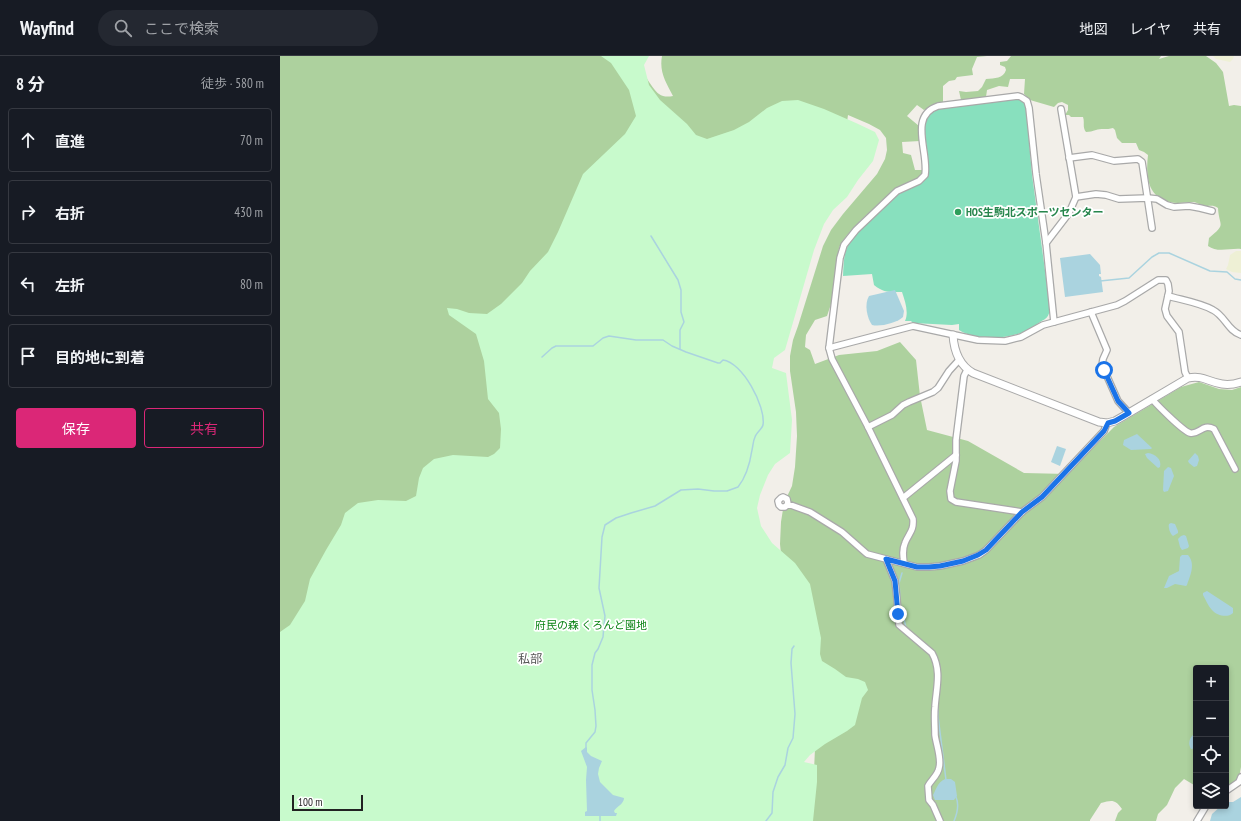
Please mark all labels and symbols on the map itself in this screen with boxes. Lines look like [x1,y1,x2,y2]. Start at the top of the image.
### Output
place label: HOS生駒北スポーツセンター [966,205,1104,219]
marker: HOS生駒北スポーツセンター [953,207,963,217]
route start [1095,361,1113,379]
route end [889,605,907,623]
park label: 府民の森 くろんど園地 [535,618,647,632]
district label: 私部 [518,651,542,666]
scale bar [292,793,363,812]

